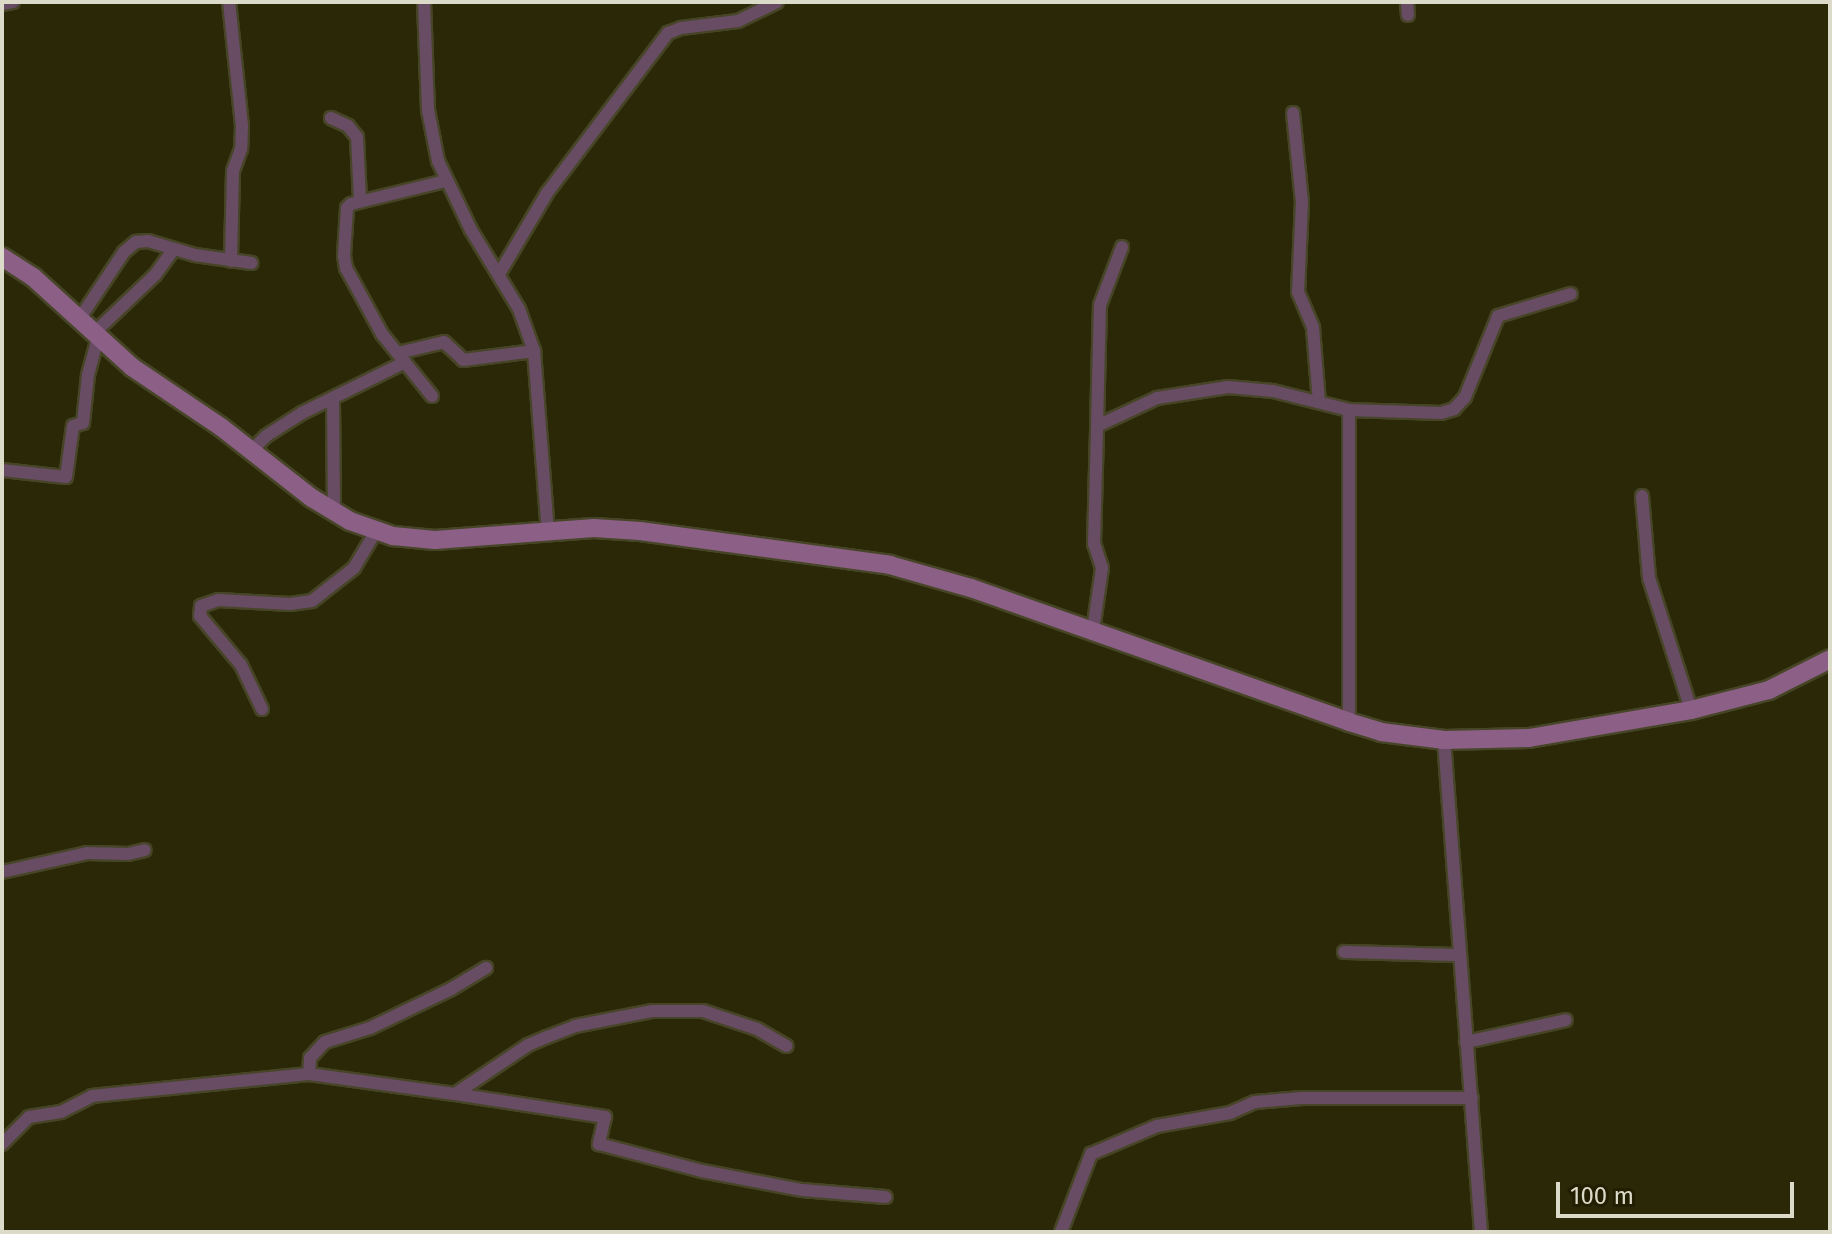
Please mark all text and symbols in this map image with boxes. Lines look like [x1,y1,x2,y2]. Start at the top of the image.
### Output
scale bar [1560,1166,1798,1216]
text: 100 m [1570,1182,1634,1210]

